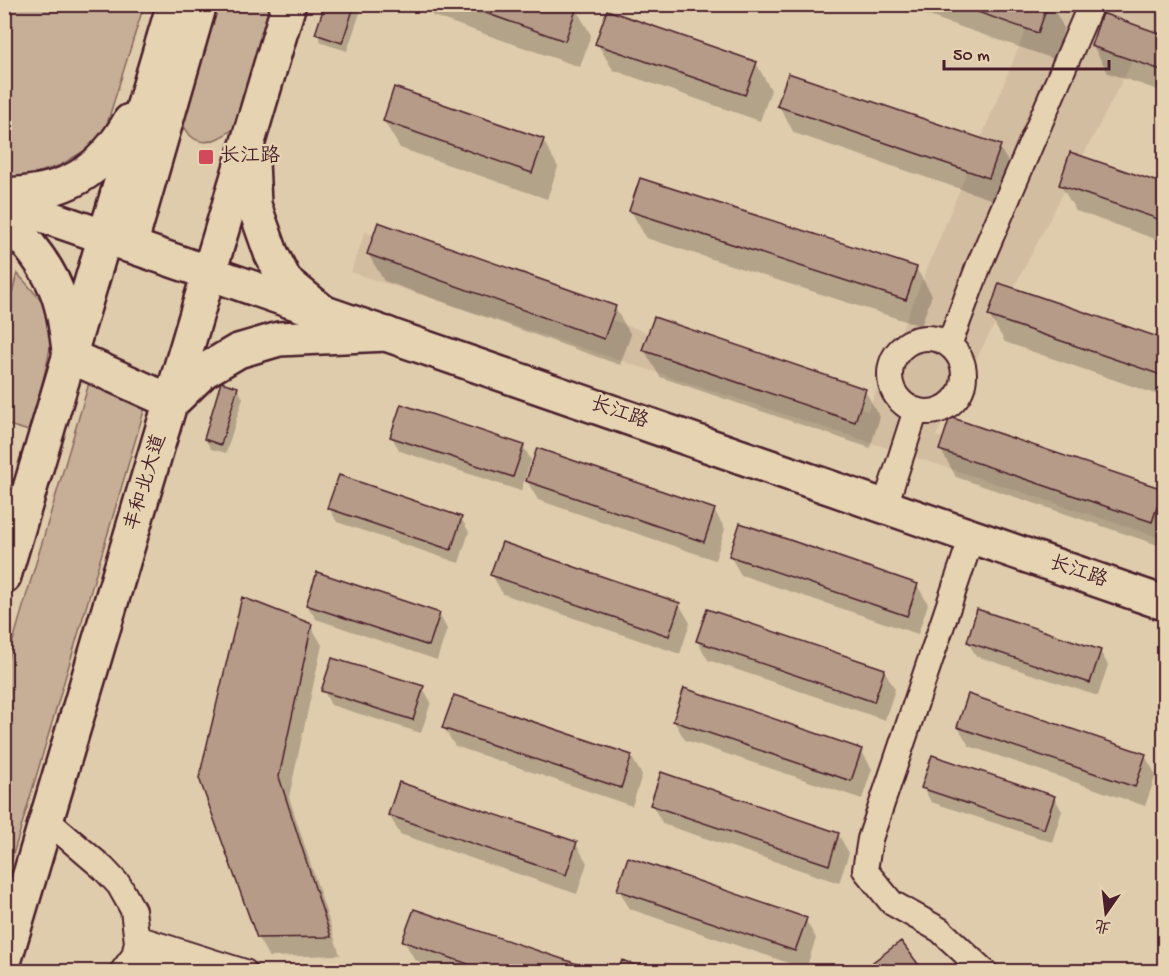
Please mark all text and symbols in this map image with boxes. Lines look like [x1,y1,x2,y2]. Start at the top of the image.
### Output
scale bar [944,33,1109,71]
text: 50 m [953,46,990,67]
place label: 长江路 [220,144,281,169]
marker: 长江路 [197,148,215,166]
street label: 长江路 [587,391,653,435]
street label: 丰和北大道 [119,431,173,534]
street label: 长江路 [1046,550,1112,594]
north arrow [1076,883,1136,943]
text: 北 [1093,913,1113,936]

